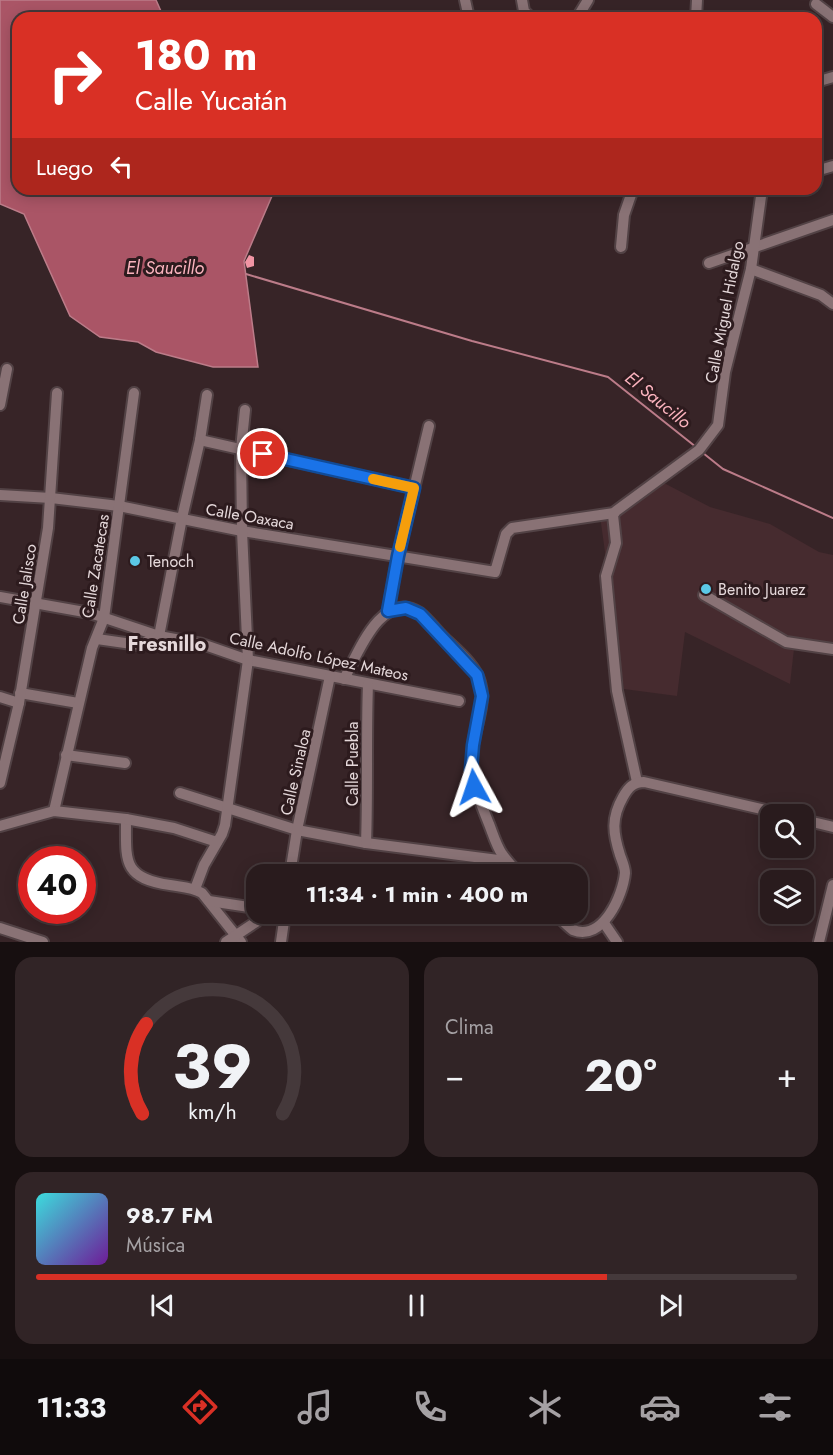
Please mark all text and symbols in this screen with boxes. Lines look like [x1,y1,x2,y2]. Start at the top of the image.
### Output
text: 180 m [135,25,258,86]
icon: right [36,36,114,114]
text: Calle Yucatán [135,81,288,120]
icon: left [105,150,138,183]
text: Luego [36,151,93,183]
street label: Calle Miguel Hidalgo [699,239,750,385]
water label: El Saucillo [126,255,205,281]
water label: El Saucillo [619,365,697,435]
pin [237,428,288,479]
icon: arrive [246,437,279,470]
street label: Calle Oaxaca [204,497,296,536]
street label: Calle Zacatecas [76,513,115,620]
street label: Calle Jalisco [7,542,42,626]
place label: Tenoch [147,550,194,573]
marker: Tenoch [128,554,142,568]
place label: Benito Juarez [718,578,806,601]
marker: Benito Juarez [699,582,713,596]
street label: Calle Adolfo López Mateos [227,626,410,687]
district label: Fresnillo [128,630,207,659]
street label: Calle Puebla [341,722,364,806]
street label: Calle Sinaloa [274,727,317,818]
position arrow [442,755,506,819]
map controls [760,804,814,924]
button: search [760,804,814,858]
speed limit sign: 40 [18,846,96,924]
button: layers [760,870,814,924]
text: 11:34 · 1 min · 400 m [306,878,528,910]
text: Clima [445,1013,494,1042]
text: 39 [172,1021,252,1111]
text: 20° [584,1043,657,1108]
text: − [445,1052,464,1099]
text: + [777,1052,797,1099]
text: km/h [188,1096,236,1127]
text: 98.7 FM [126,1199,213,1231]
text: Música [126,1231,185,1260]
icon: previous [146,1289,179,1322]
icon: pause [400,1289,433,1322]
icon: next [654,1289,687,1322]
icon: directions [179,1386,221,1428]
icon: music [294,1386,336,1428]
icon: phone [409,1386,451,1428]
icon: climate [524,1386,566,1428]
icon: car [639,1386,681,1428]
icon: filters [754,1386,796,1428]
text: 11:33 [37,1388,106,1427]

